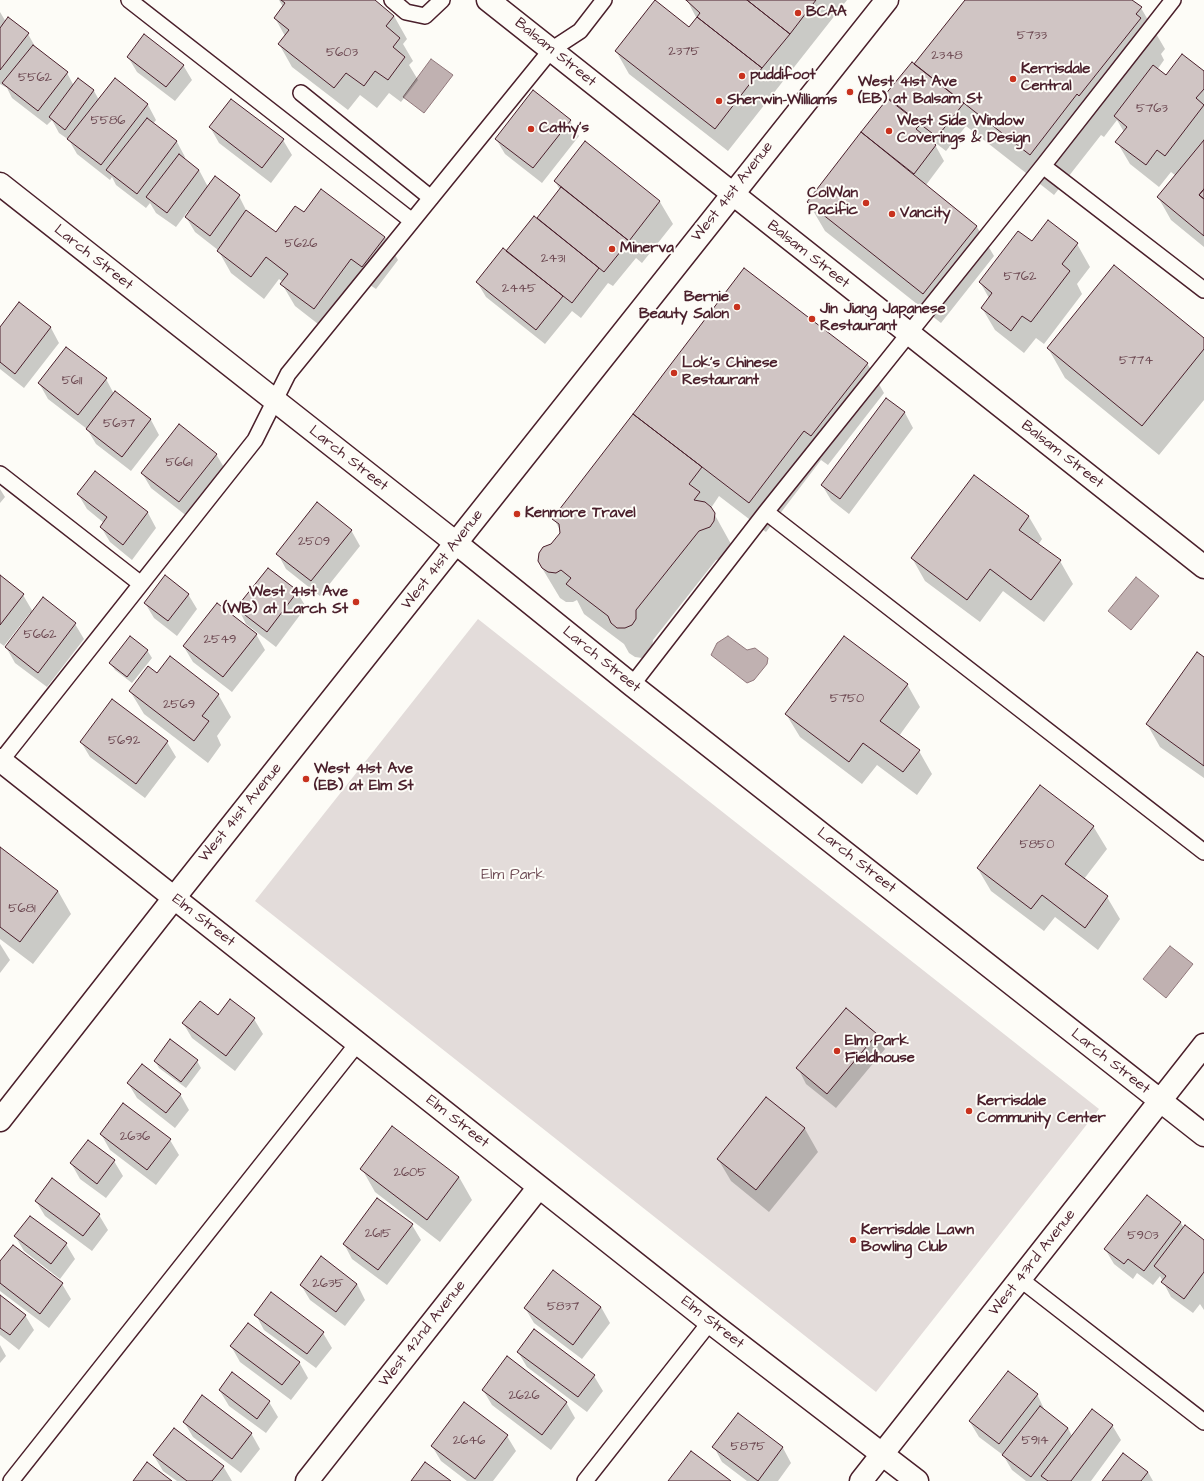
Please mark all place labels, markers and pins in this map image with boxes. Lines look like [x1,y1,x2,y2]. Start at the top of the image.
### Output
place label: BCAA [806,4,847,22]
marker: BCAA [793,8,803,18]
place label: Kerrisdale Central [1021,61,1090,96]
place label: puddifoot [750,67,815,85]
marker: puddifoot [737,71,747,81]
place label: West 41st Ave (EB) at Balsam St [858,74,982,109]
marker: Kerrisdale Central [1008,74,1018,84]
marker: West 41st Ave (EB) at Balsam St [845,87,855,97]
place label: Sherwin-Williams [727,92,837,110]
marker: Sherwin-Williams [714,96,724,106]
place label: West Side Window Coverings & Design [897,113,1030,148]
place label: Cathy's [539,120,589,138]
marker: Cathy's [526,124,536,134]
marker: West Side Window Coverings & Design [884,126,894,136]
place label: ColWan Pacific [807,185,858,220]
marker: ColWan Pacific [861,198,871,208]
place label: Vancity [900,205,951,223]
marker: Vancity [887,209,897,219]
place label: Minerva [620,240,674,258]
marker: Minerva [607,244,617,254]
place label: Bernie Beauty Salon [639,289,729,324]
place label: Jin Jiang Japanese Restaurant [820,301,946,336]
marker: Bernie Beauty Salon [732,302,742,312]
marker: Jin Jiang Japanese Restaurant [807,314,817,324]
place label: Lok's Chinese Restaurant [682,355,778,390]
marker: Lok's Chinese Restaurant [669,368,679,378]
place label: Kenmore Travel [525,505,636,523]
marker: Kenmore Travel [512,509,522,519]
place label: West 41st Ave (WB) at Larch St [223,584,348,619]
marker: West 41st Ave (WB) at Larch St [351,597,361,607]
place label: West 41st Ave (EB) at Elm St [314,761,414,796]
marker: West 41st Ave (EB) at Elm St [301,774,311,784]
place label: Elm Park Fieldhouse [845,1033,915,1068]
marker: Elm Park Fieldhouse [832,1046,842,1056]
place label: Kerrisdale Community Center [977,1093,1106,1128]
marker: Kerrisdale Community Center [964,1106,974,1116]
place label: Kerrisdale Lawn Bowling Club [861,1222,974,1257]
marker: Kerrisdale Lawn Bowling Club [848,1235,858,1245]

